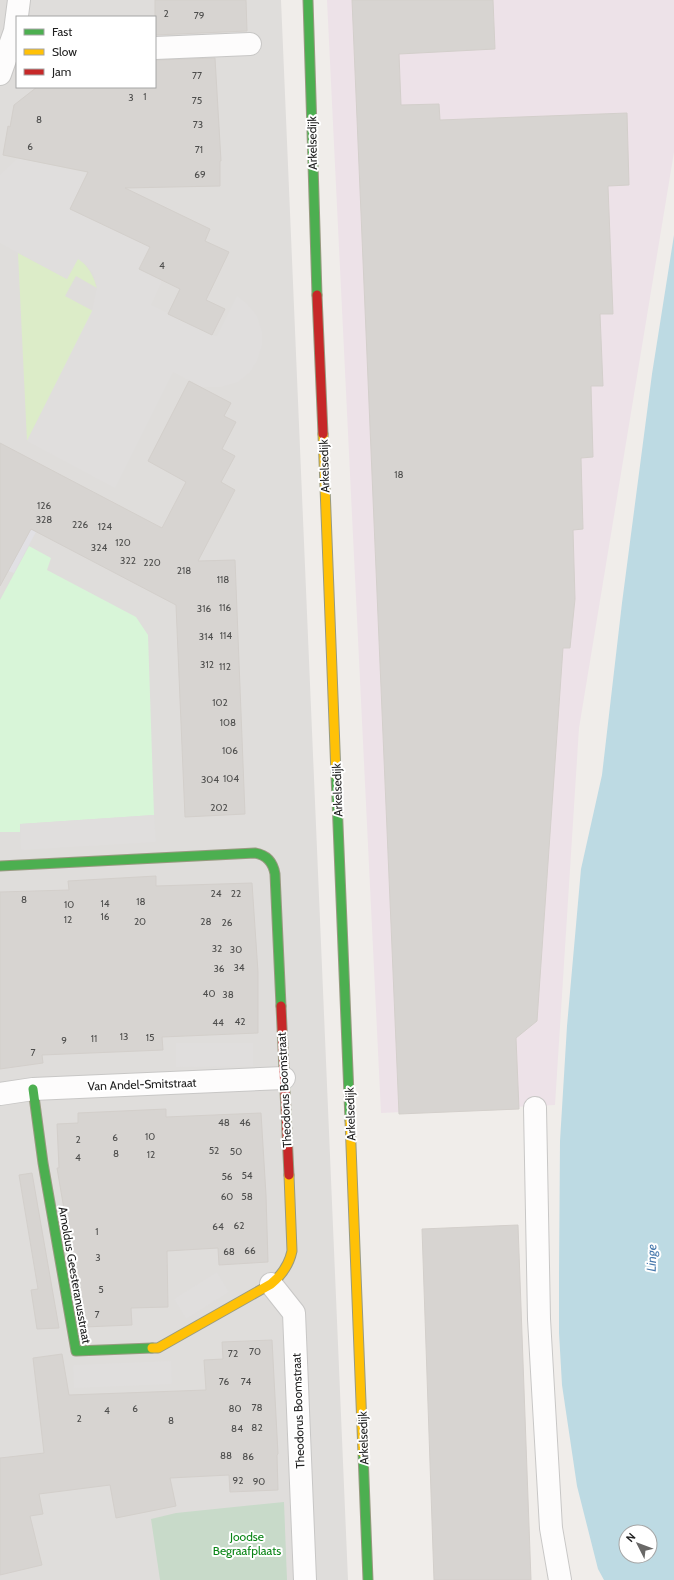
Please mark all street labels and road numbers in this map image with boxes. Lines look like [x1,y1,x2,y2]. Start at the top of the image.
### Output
street label: Arkelsedijk [304,115,320,170]
street label: Arkelsedijk [316,438,332,493]
street label: Arkelsedijk [329,762,345,817]
street label: Theodorus Boomstraat [273,1032,295,1148]
street label: Van Andel-Smitstraat [87,1075,197,1093]
street label: Arkelsedijk [342,1086,358,1141]
street label: Arnoldus Geesteranusstraat [56,1205,94,1345]
street label: Theodorus Boomstraat [288,1353,308,1469]
street label: Arkelsedijk [355,1410,371,1465]

